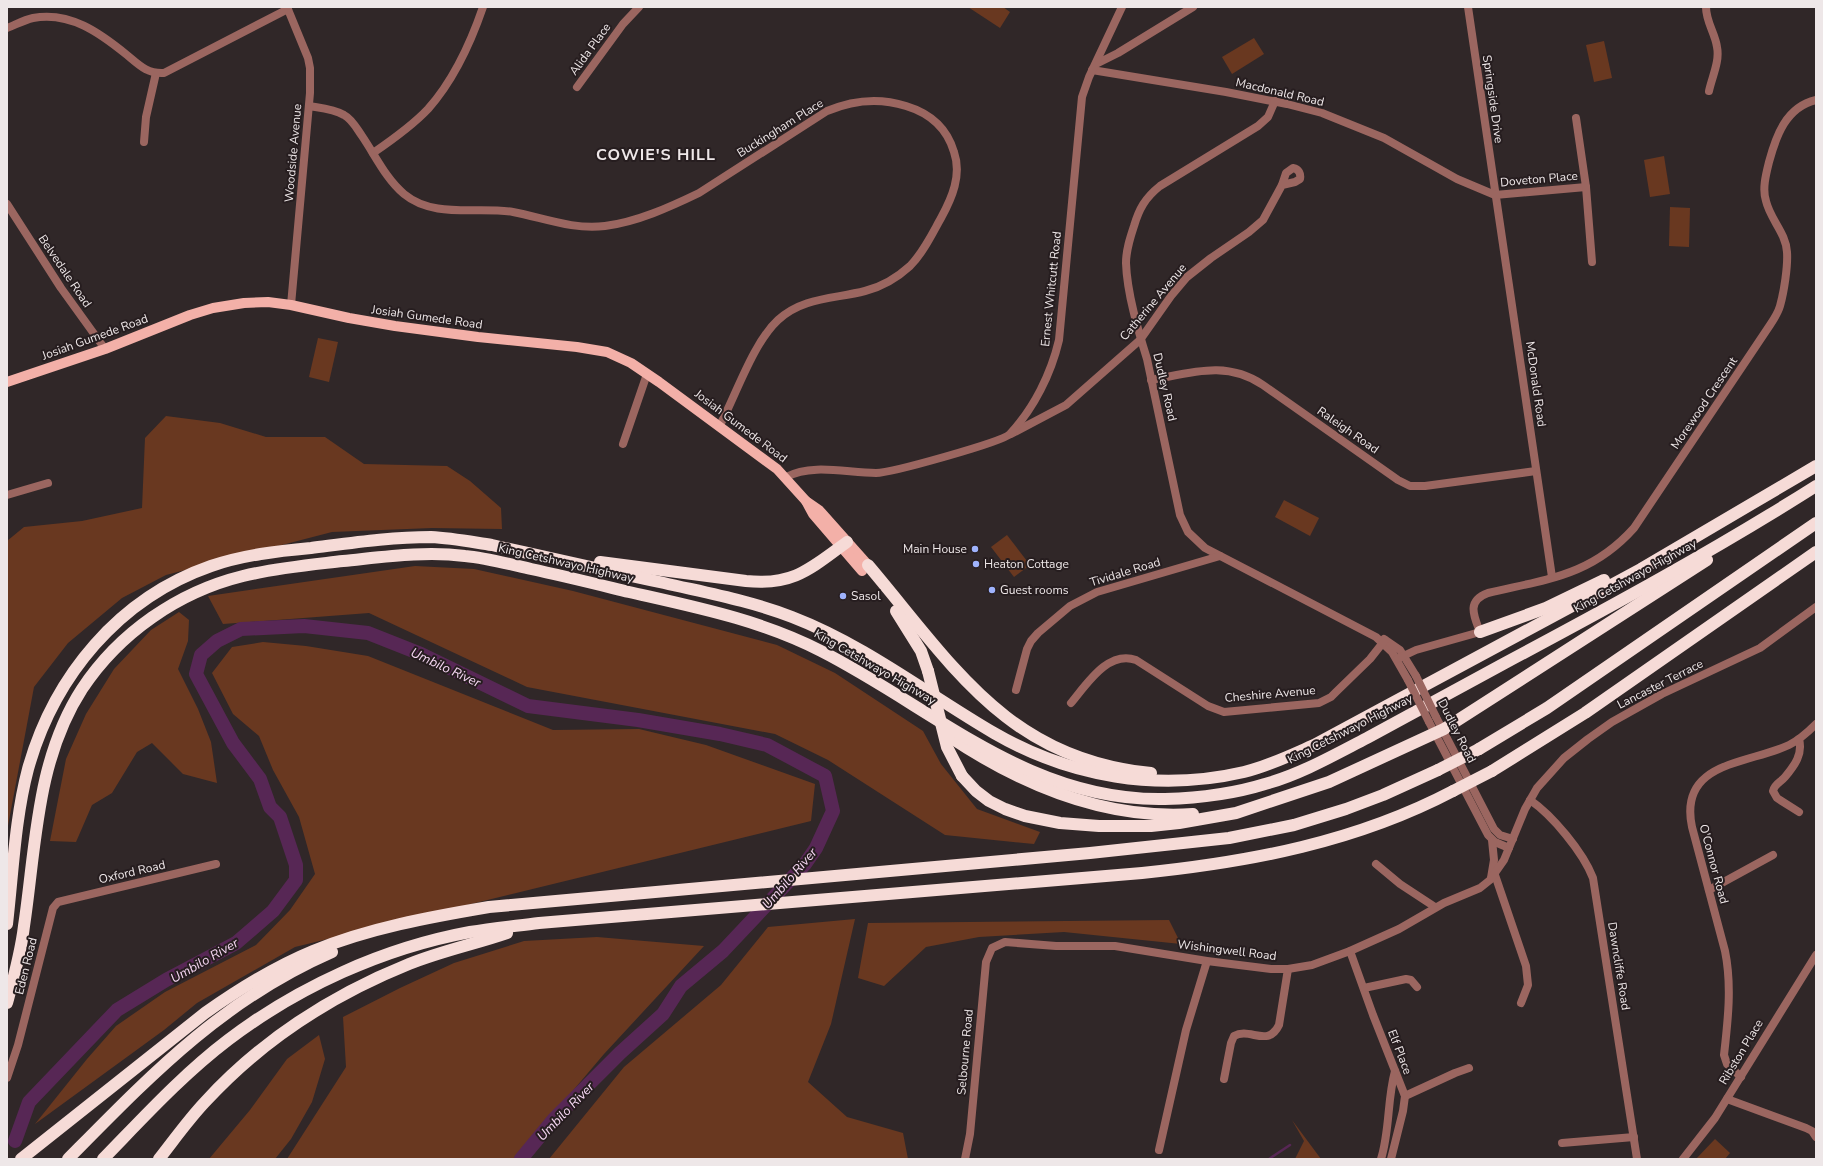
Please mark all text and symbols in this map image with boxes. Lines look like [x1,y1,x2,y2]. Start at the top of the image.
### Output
street label: Alida Place [566,20,614,78]
street label: Springside Drive [1479,54,1507,144]
street label: Macdonald Road [1234,74,1326,110]
street label: Buckingham Place [734,95,826,161]
street label: Woodside Avenue [281,103,305,203]
district label: COWIE'S HILL [596,144,716,166]
street label: Doveton Place [1499,168,1579,190]
street label: Ernest Whitcutt Road [1037,230,1065,348]
street label: Belvedale Road [35,231,95,311]
street label: Catherine Avenue [1116,260,1190,344]
street label: Josiah Gumede Road [370,301,484,333]
street label: Josiah Gumede Road [39,310,150,364]
street label: McDonald Road [1522,340,1550,428]
street label: Dudley Road [1149,351,1181,423]
street label: Morewood Crescent [1667,353,1741,452]
street label: Josiah Gumede Road [691,385,790,466]
street label: Raleigh Road [1314,403,1382,457]
street label: King Cetshwayo Highway [1571,535,1700,617]
street label: King Cetshwayo Highway [497,540,636,587]
place label: Main House [903,541,967,557]
marker: Main House [970,544,980,554]
street label: Tividale Road [1088,554,1162,590]
place label: Heaton Cottage [984,556,1069,572]
marker: Heaton Cottage [971,559,981,569]
place label: Guest rooms [1000,582,1069,598]
marker: Guest rooms [987,585,997,595]
place label: Sasol [851,588,881,604]
marker: Sasol [838,591,848,601]
street label: King Cetshwayo Highway [811,626,940,709]
water label: Umbilo River [408,644,484,692]
street label: Lancaster Terrace [1614,655,1706,713]
street label: Cheshire Avenue [1224,682,1316,706]
street label: King Cetshwayo Highway [1285,690,1416,768]
street label: Dudley Road [1434,696,1480,766]
street label: O'Connor Road [1696,822,1732,906]
water label: Umbilo River [758,844,822,913]
street label: Oxford Road [97,857,167,887]
street label: Dawncliffe Road [1604,921,1634,1011]
water label: Umbilo River [167,934,242,988]
street label: Eden Road [11,936,41,996]
street label: Wishingwell Road [1177,936,1277,964]
street label: Selbourne Road [953,1008,977,1096]
street label: Ribston Place [1715,1016,1767,1088]
street label: Elf Place [1384,1027,1416,1077]
water label: Umbilo River [533,1078,599,1145]

